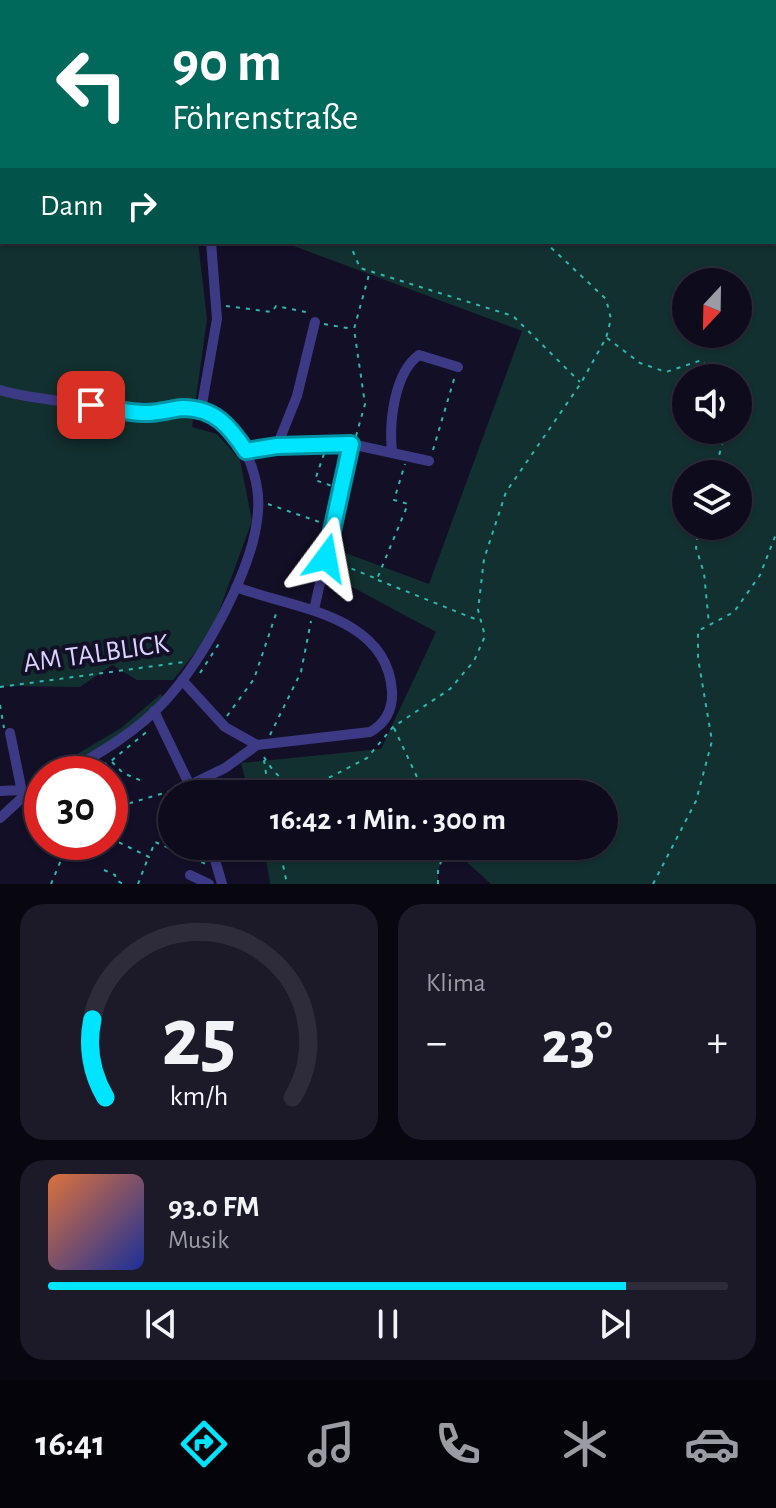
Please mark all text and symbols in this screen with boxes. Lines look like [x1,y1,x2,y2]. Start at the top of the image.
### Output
icon: left [40,32,144,136]
text: 90 m [172,35,282,91]
text: Föhrenstraße [172,100,358,136]
icon: right [120,184,164,228]
text: Dann [40,191,104,221]
north arrow [672,268,752,348]
map controls [672,268,752,540]
button: sound [672,364,752,444]
pin [57,371,125,439]
icon: arrive [69,383,113,427]
button: layers [672,460,752,540]
position arrow [284,516,368,600]
street label: AM TALBLICK [22,630,171,678]
speed limit sign: 30 [24,756,128,860]
text: 16:42 · 1 Min. · 300 m [270,805,506,835]
text: Klima [426,970,486,996]
text: 25 [161,997,237,1081]
text: 23° [541,1014,613,1074]
text: − [426,1021,447,1065]
text: + [707,1021,728,1065]
text: km/h [170,1082,228,1111]
text: 93.0 FM [168,1192,260,1222]
text: Musik [168,1227,229,1253]
icon: previous [139,1302,183,1346]
icon: pause [366,1302,410,1346]
icon: next [593,1302,637,1346]
icon: directions [176,1416,232,1472]
icon: music [303,1416,359,1472]
icon: phone [430,1416,486,1472]
icon: climate [557,1416,613,1472]
icon: car [684,1416,740,1472]
text: 16:41 [36,1426,105,1462]

